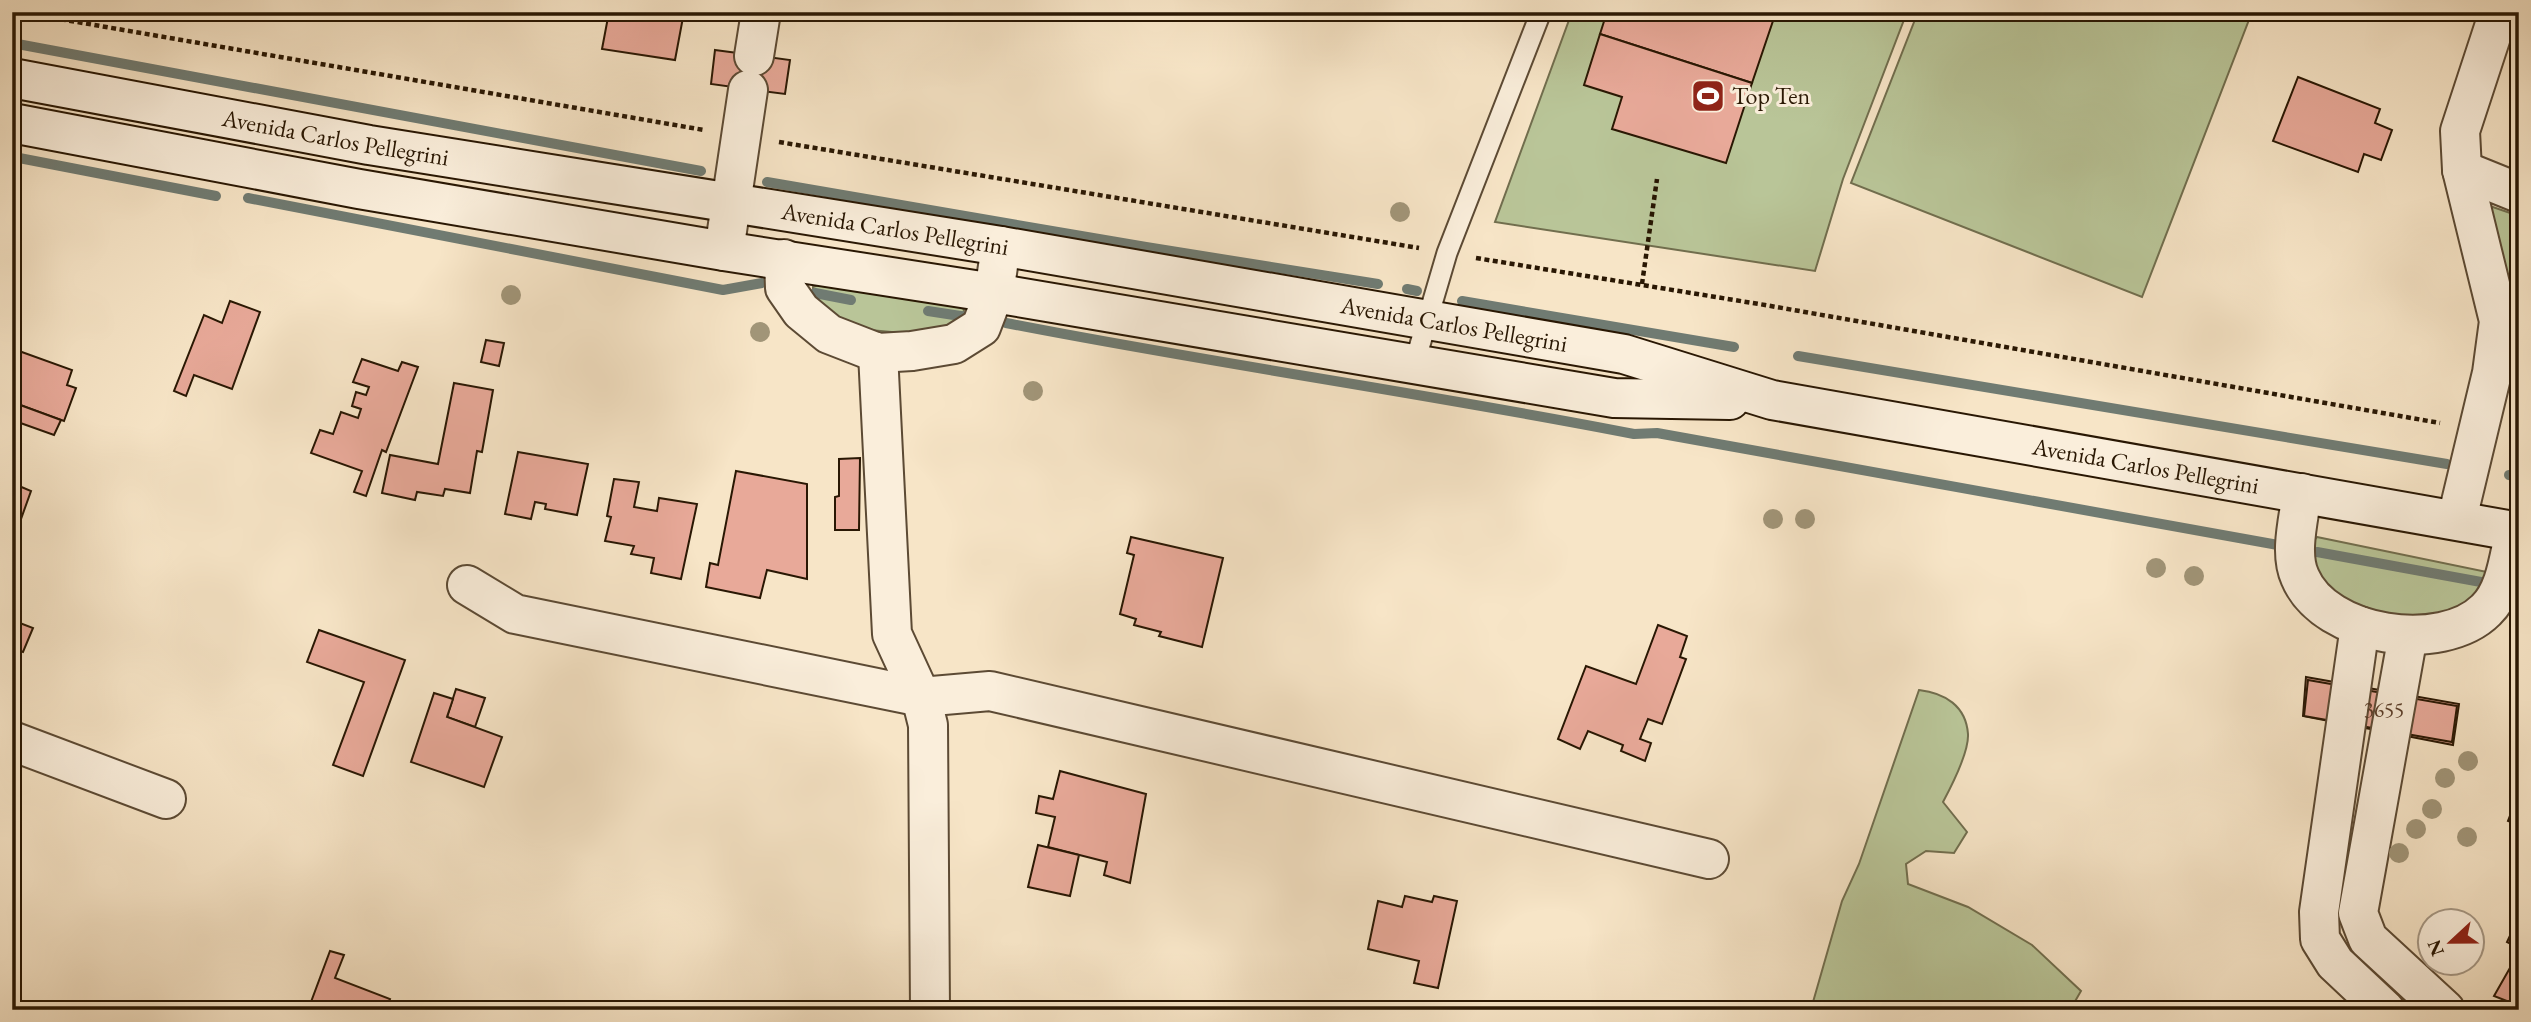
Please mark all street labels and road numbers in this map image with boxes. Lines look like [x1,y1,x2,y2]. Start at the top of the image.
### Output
street label: Avenida Carlos Pellegrini [219,102,451,173]
street label: Avenida Carlos Pellegrini [778,195,1011,262]
street label: Avenida Carlos Pellegrini [1337,289,1570,359]
street label: Avenida Carlos Pellegrini [2029,430,2262,501]

